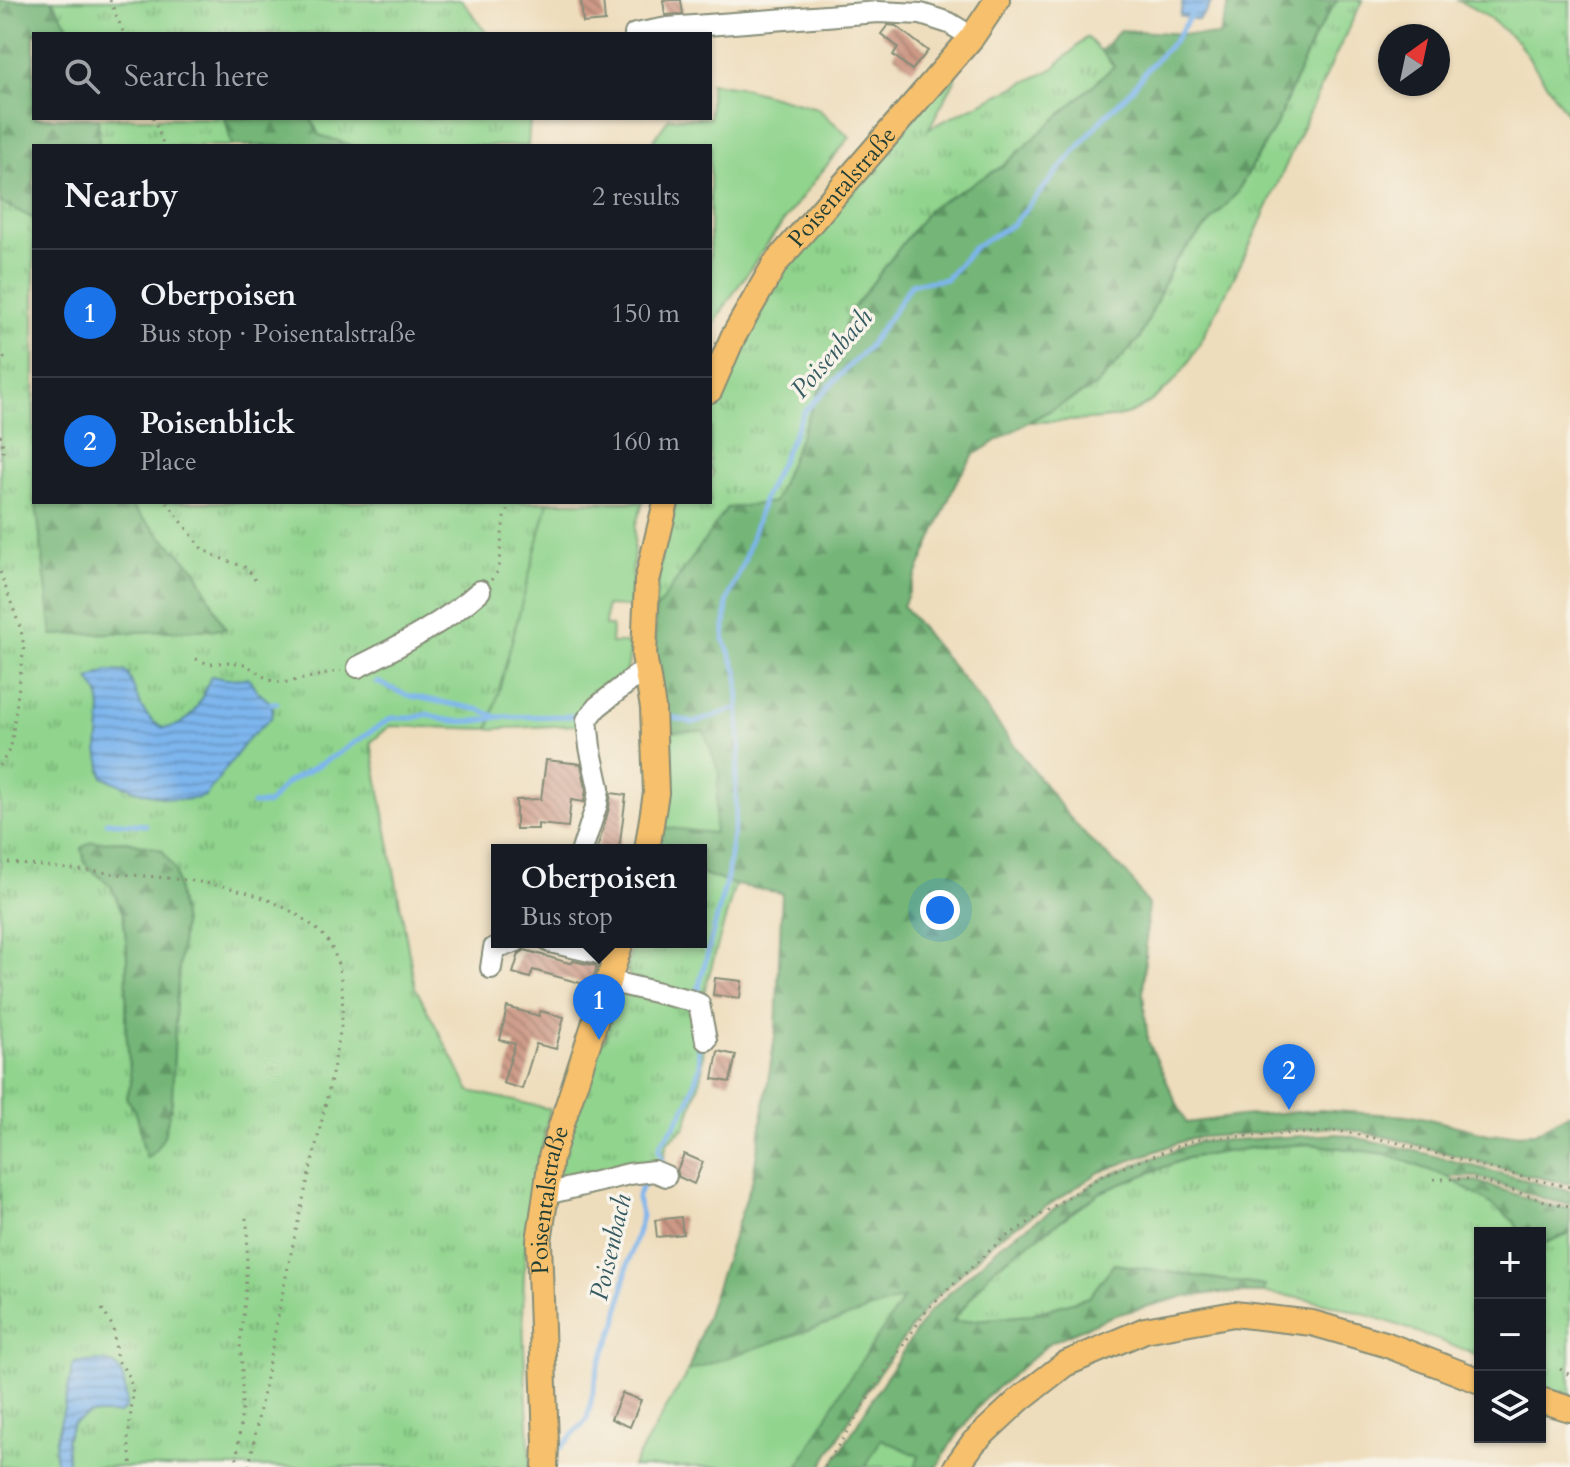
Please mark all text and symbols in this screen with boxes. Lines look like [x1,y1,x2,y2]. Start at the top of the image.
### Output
north arrow [1378,24,1450,96]
search box [32,32,712,120]
icon: search [60,54,104,98]
text: Search here [124,56,269,97]
street label: Poisentalstraße [780,120,904,255]
text: Nearby [64,173,179,219]
text: 2 results [592,179,680,214]
text: Oberpoisen [140,275,297,316]
text: 1 [83,296,97,331]
text: 150 m [611,296,680,331]
water label: Poisenbach [783,301,880,406]
text: Bus stop · Poisentalstraße [140,316,416,351]
text: Poisenblick [140,403,295,444]
text: 2 [83,424,97,459]
text: 160 m [611,424,680,459]
text: Place [140,444,197,479]
popup [491,844,707,948]
text: Oberpoisen [521,858,677,899]
your location [920,890,960,930]
text: Bus stop [521,899,613,934]
pin: 1 [573,974,625,1040]
pin: 2 [1263,1044,1315,1110]
street label: Poisentalstraße [523,1121,577,1275]
water label: Poisenbach [581,1190,640,1304]
map controls [1474,1227,1546,1443]
button: + [1474,1227,1546,1299]
button: − [1474,1299,1546,1371]
button: layers [1474,1371,1546,1443]

